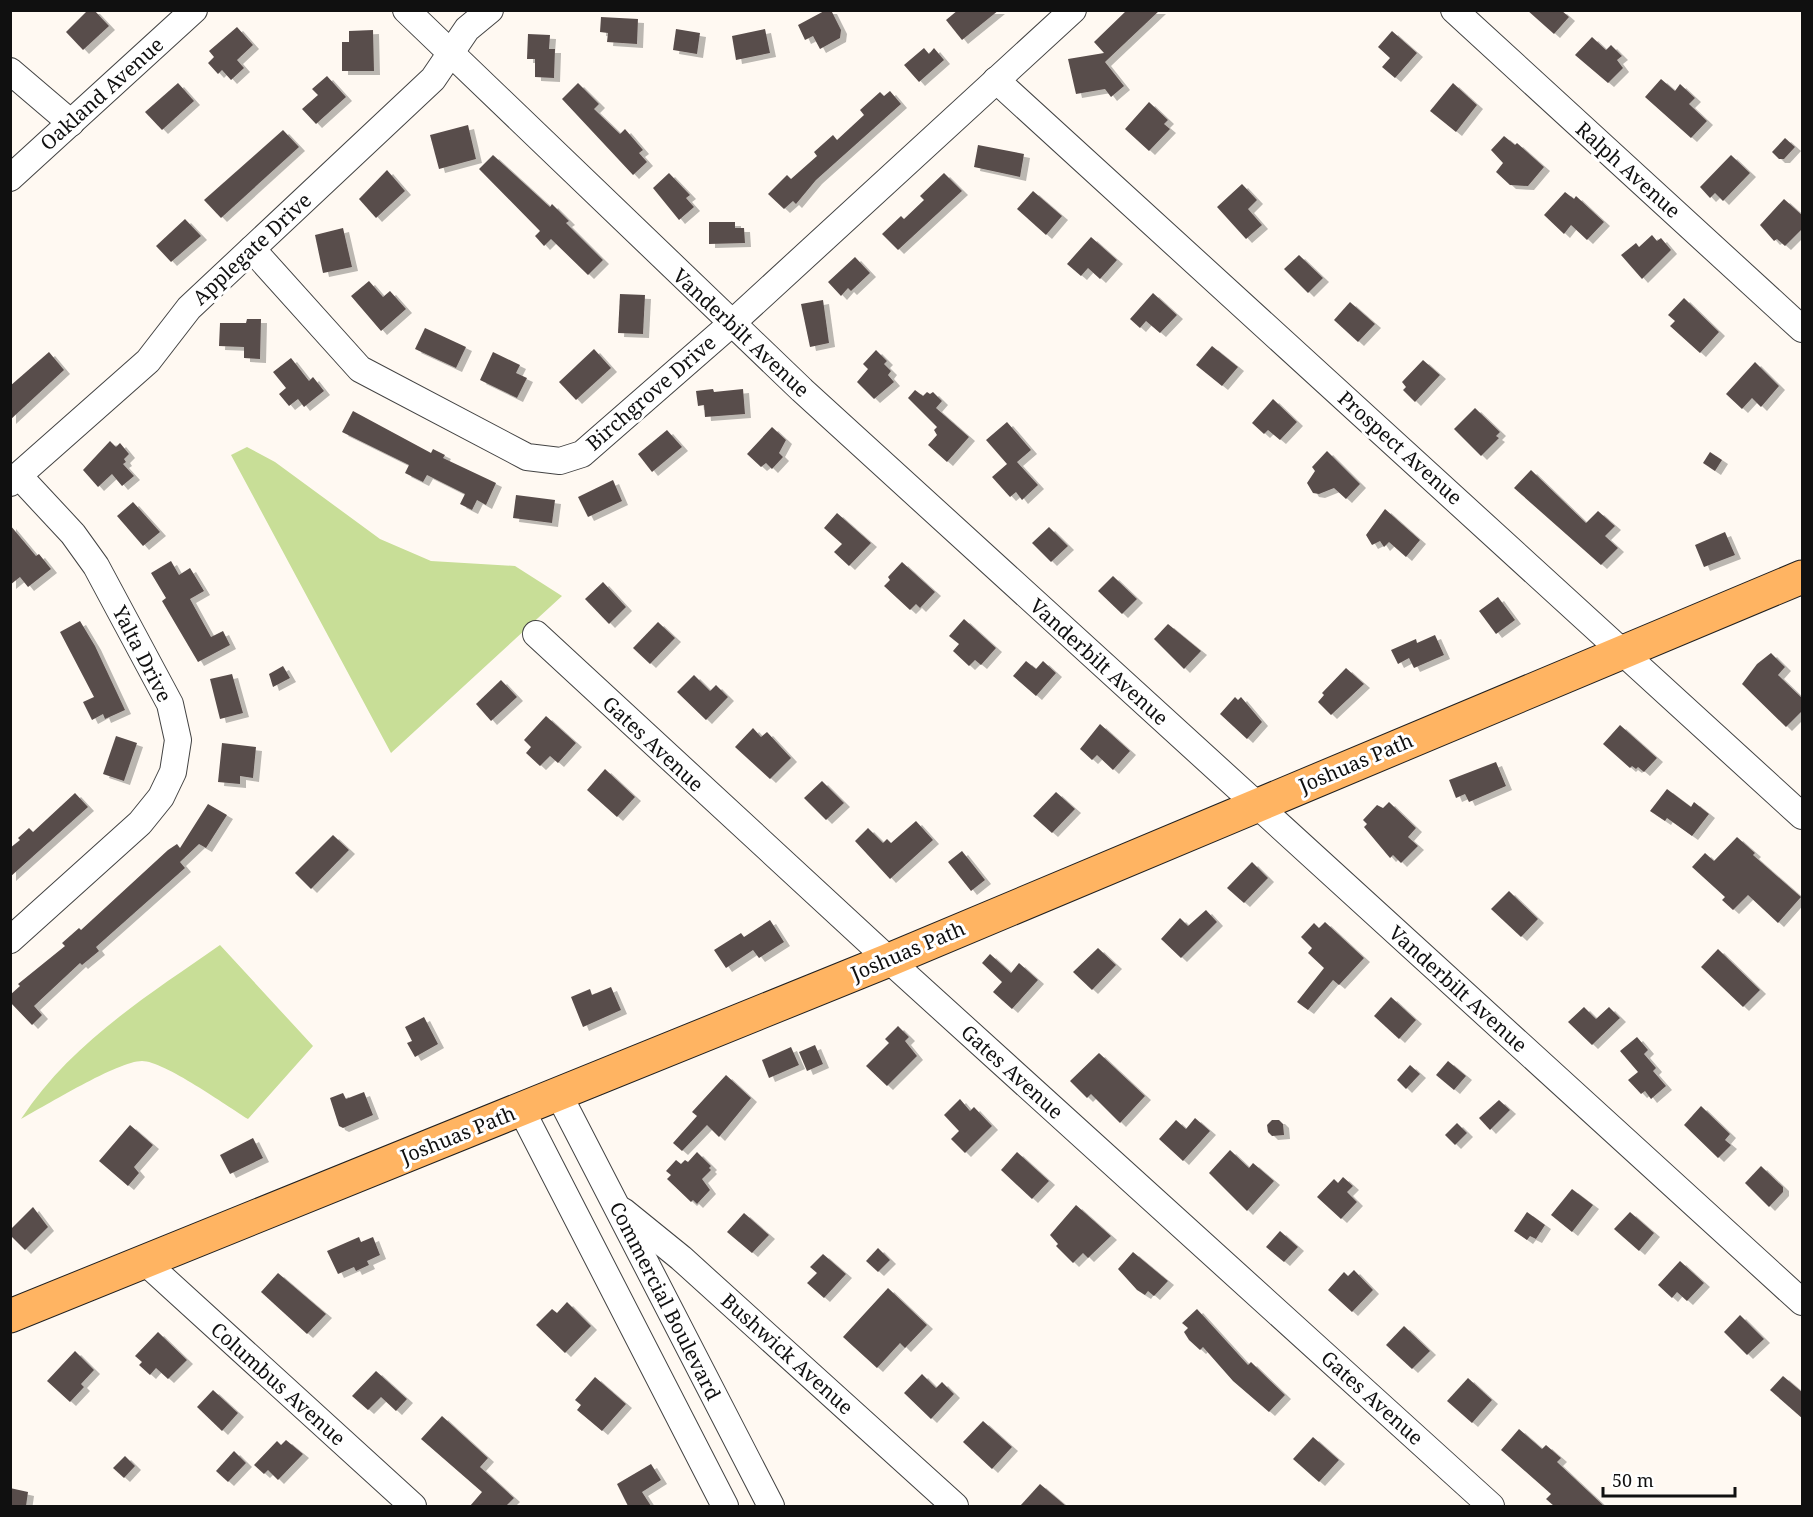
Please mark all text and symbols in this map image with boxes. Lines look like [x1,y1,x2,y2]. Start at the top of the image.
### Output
street label: Oakland Avenue [34,31,169,156]
street label: Ralph Avenue [1570,115,1687,224]
street label: Applegate Drive [186,187,317,311]
street label: Vanderbilt Avenue [667,262,815,403]
street label: Birchgrove Drive [580,329,721,456]
street label: Prospect Avenue [1332,385,1468,511]
street label: Vanderbilt Avenue [1024,592,1174,731]
street label: Yalta Drive [106,600,178,707]
street label: Gates Avenue [597,690,710,797]
street label: Joshuas Path [1294,726,1417,799]
street label: Joshuas Path [846,914,969,987]
street label: Vanderbilt Avenue [1383,919,1533,1058]
street label: Gates Avenue [955,1018,1069,1125]
street label: Joshuas Path [395,1099,520,1170]
street label: Commercial Boulevard [604,1197,727,1405]
street label: Bushwick Avenue [715,1287,859,1420]
street label: Columbus Avenue [205,1316,351,1451]
street label: Gates Avenue [1315,1344,1429,1451]
scale bar [1603,1460,1735,1498]
text: 50 m [1612,1468,1654,1492]

